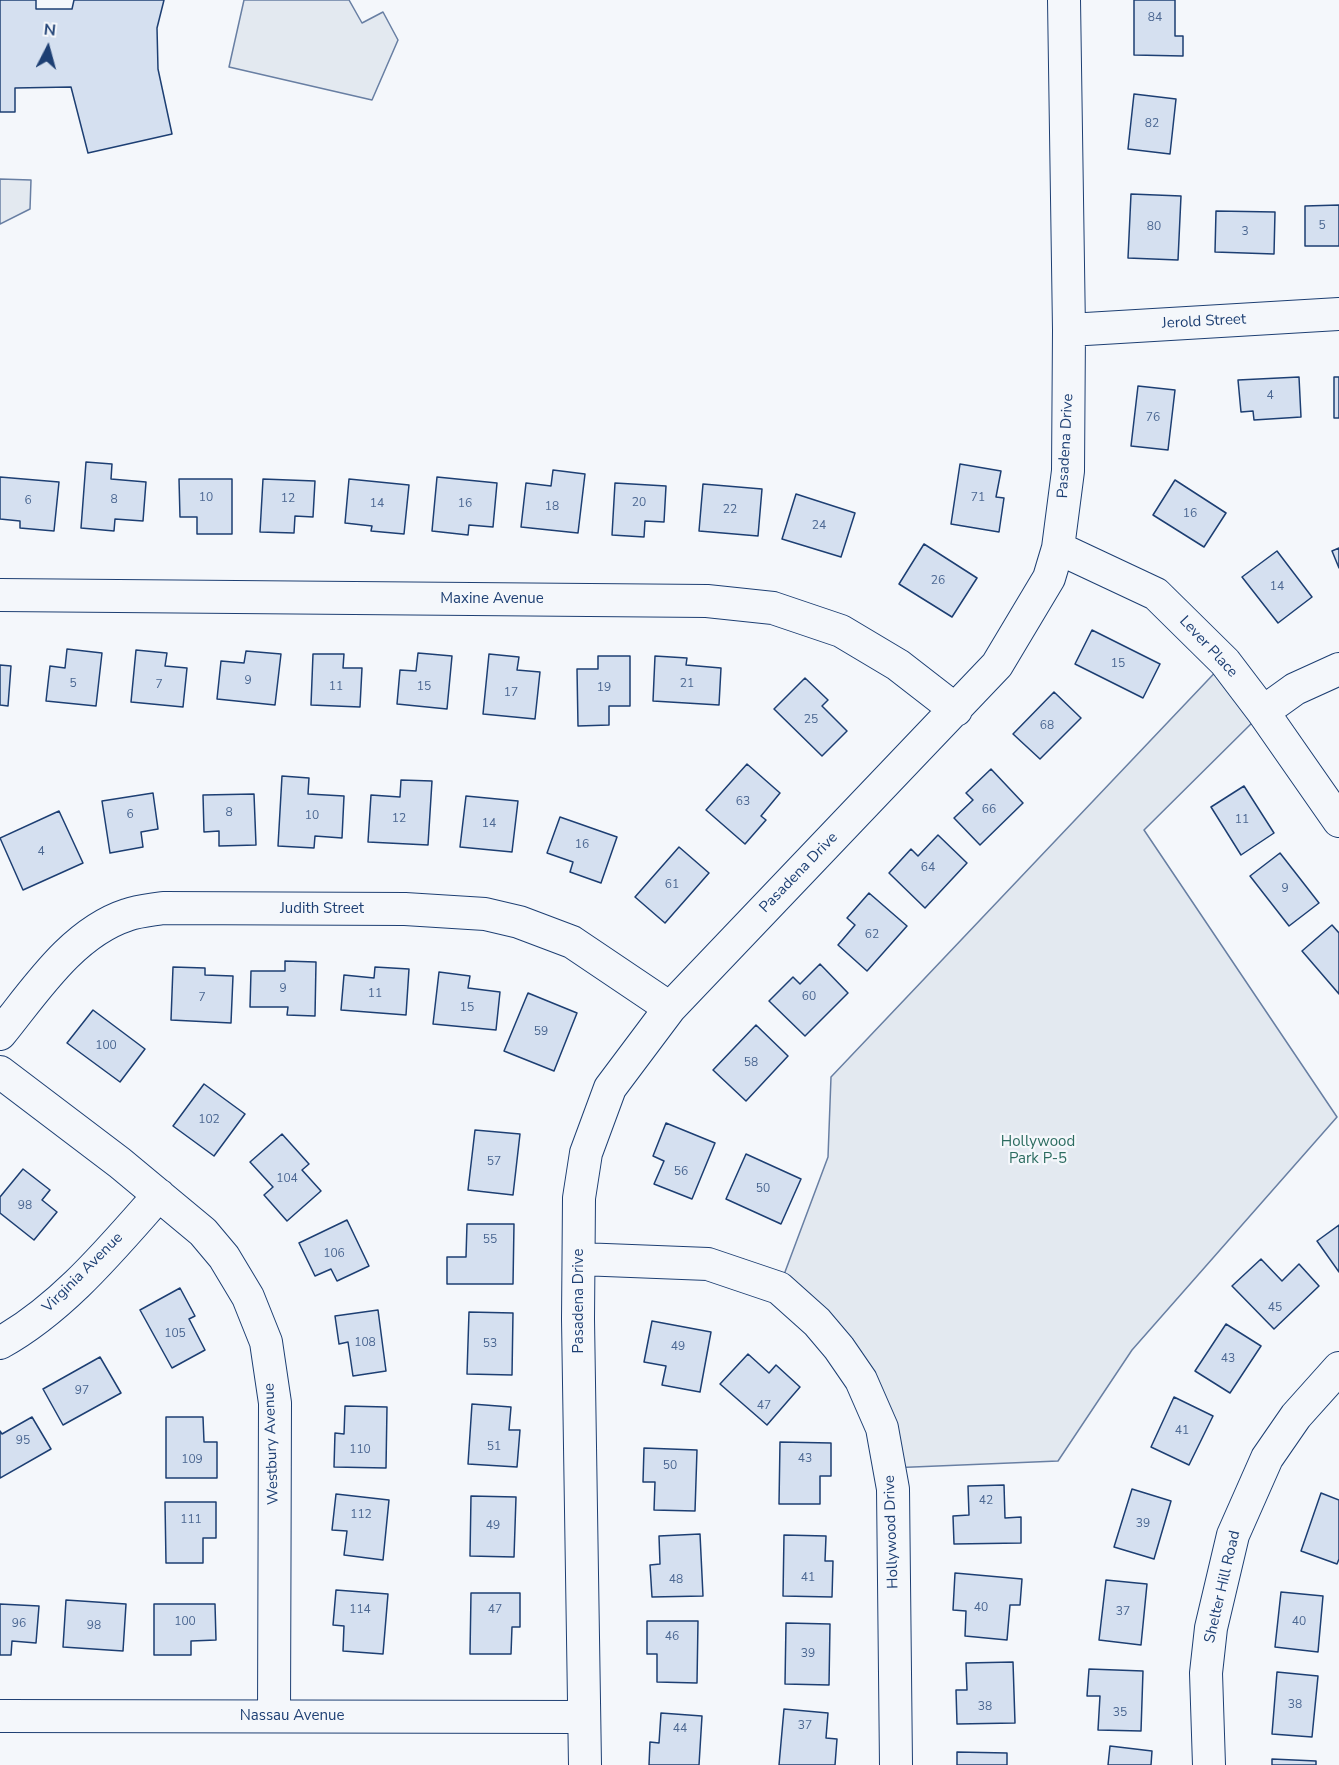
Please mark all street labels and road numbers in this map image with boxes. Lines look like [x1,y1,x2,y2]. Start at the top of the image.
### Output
street label: Jerold Street [1161,311,1247,333]
street label: Pasadena Drive [1054,393,1078,499]
street label: Maxine Avenue [440,590,544,608]
street label: Lever Place [1175,613,1241,681]
street label: Pasadena Drive [756,829,842,917]
street label: Judith Street [280,900,364,918]
street label: Virginia Avenue [39,1229,127,1317]
street label: Pasadena Drive [570,1249,588,1353]
street label: Westbury Avenue [261,1383,283,1505]
street label: Hollywood Drive [881,1475,903,1589]
street label: Shelter Hill Road [1201,1529,1245,1645]
street label: Nassau Avenue [240,1707,344,1725]

